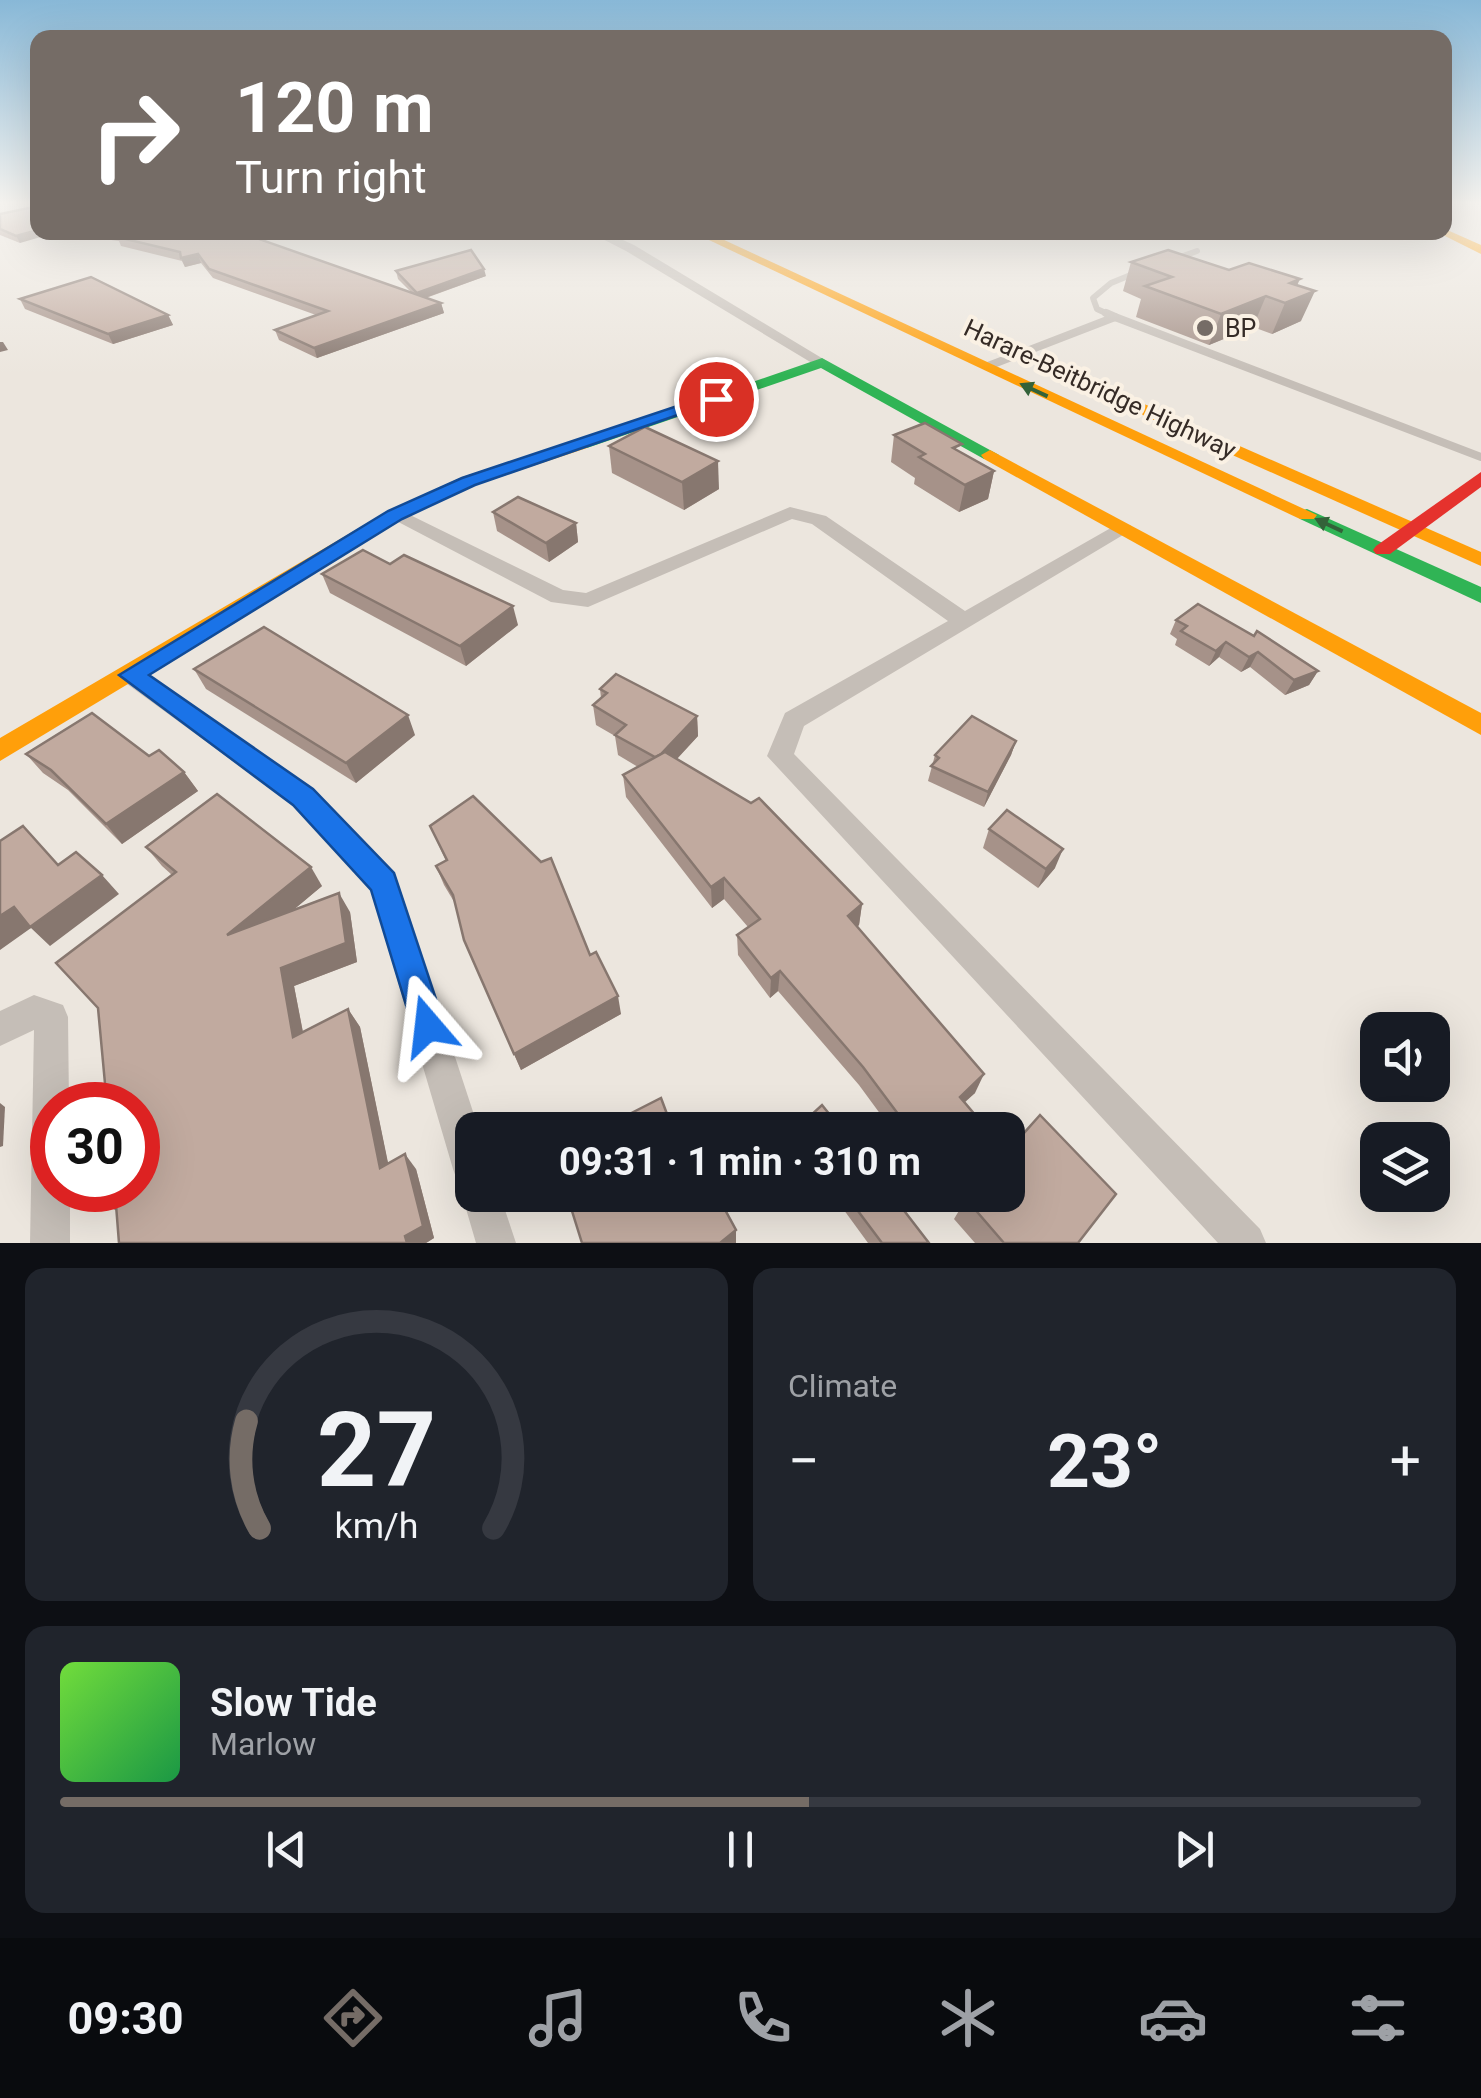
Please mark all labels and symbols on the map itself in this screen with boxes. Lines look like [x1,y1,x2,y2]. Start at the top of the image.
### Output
street label: Harare-Beitbridge Highway [960,313,1241,465]
place label: BP [1225,314,1256,343]
marker: BP [1194,317,1216,339]
pin [674,357,759,442]
one-way arrow [1019,381,1048,398]
one-way arrow [1314,517,1344,533]
position arrow [376,974,480,1078]
speed limit sign: 30 [30,1082,160,1212]

